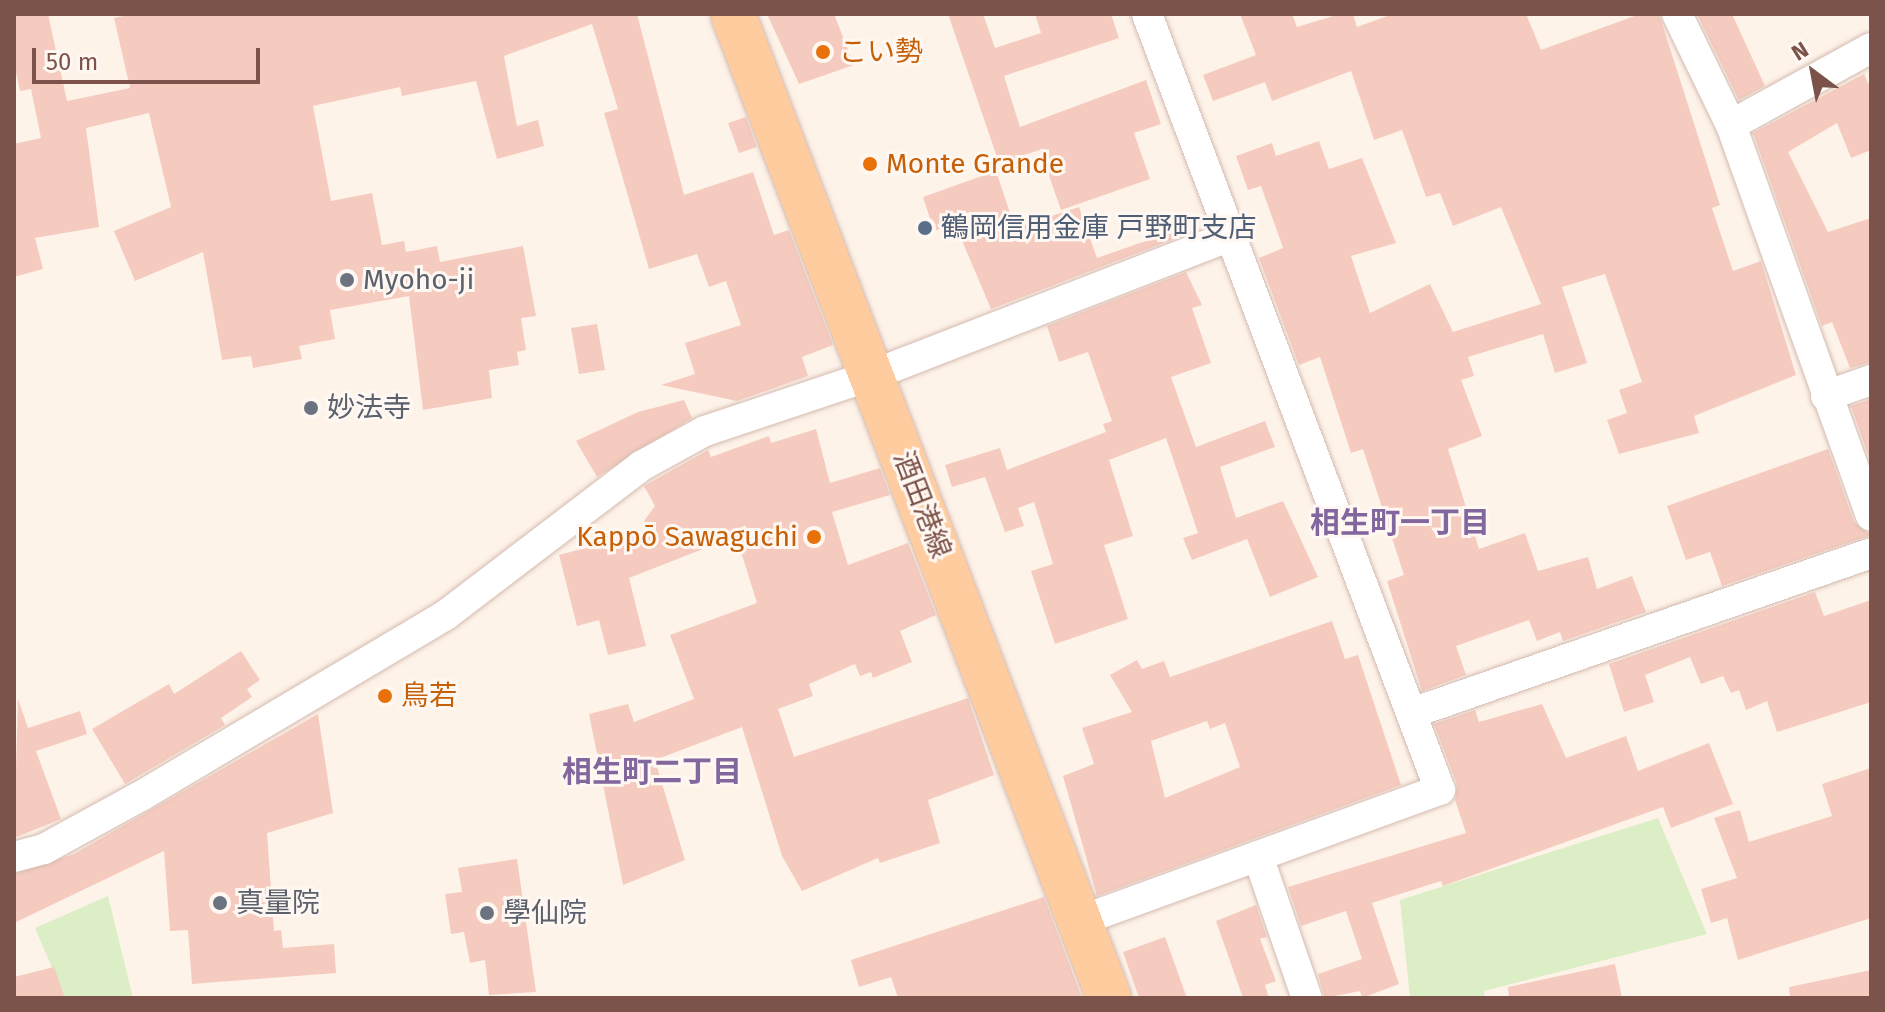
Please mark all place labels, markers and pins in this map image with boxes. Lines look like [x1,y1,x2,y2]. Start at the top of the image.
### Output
place label: こい勢 [839,35,923,69]
marker: こい勢 [814,43,832,61]
place label: Monte Grande [886,147,1064,181]
marker: Monte Grande [861,155,879,173]
place label: 鶴岡信用金庫 戸野町支店 [941,211,1256,245]
marker: 鶴岡信用金庫 戸野町支店 [916,219,934,237]
place label: Myoho-ji [363,263,474,297]
marker: Myoho-ji [338,271,356,289]
place label: 妙法寺 [327,391,411,425]
marker: 妙法寺 [302,399,320,417]
place label: Kappō Sawaguchi [576,520,798,554]
marker: Kappō Sawaguchi [805,528,823,546]
place label: 鳥若 [401,679,457,713]
marker: 鳥若 [376,687,394,705]
place label: 真量院 [236,886,320,920]
marker: 真量院 [211,894,229,912]
place label: 學仙院 [503,896,587,930]
marker: 學仙院 [478,904,496,922]

